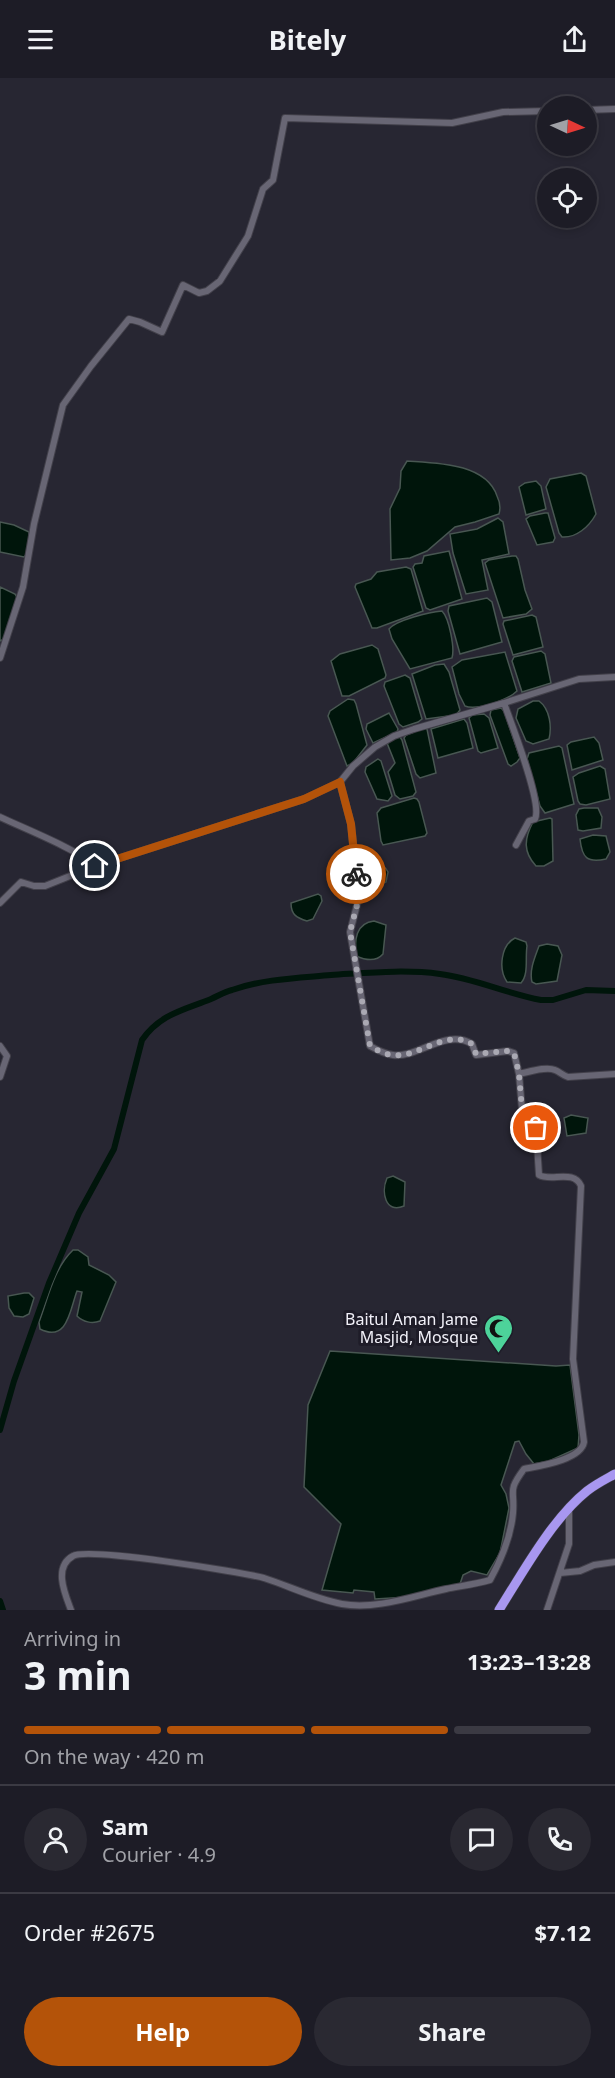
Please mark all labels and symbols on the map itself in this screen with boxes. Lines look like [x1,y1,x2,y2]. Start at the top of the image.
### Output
north arrow [537,96,597,156]
pin [69,840,120,891]
courier [326,844,386,904]
pin [510,1102,561,1153]
place label: Baitul Aman Jame Masjid, Mosque [345,1308,478,1348]
mosque icon: Baitul Aman Jame Masjid, Mosque [483,1312,515,1354]

